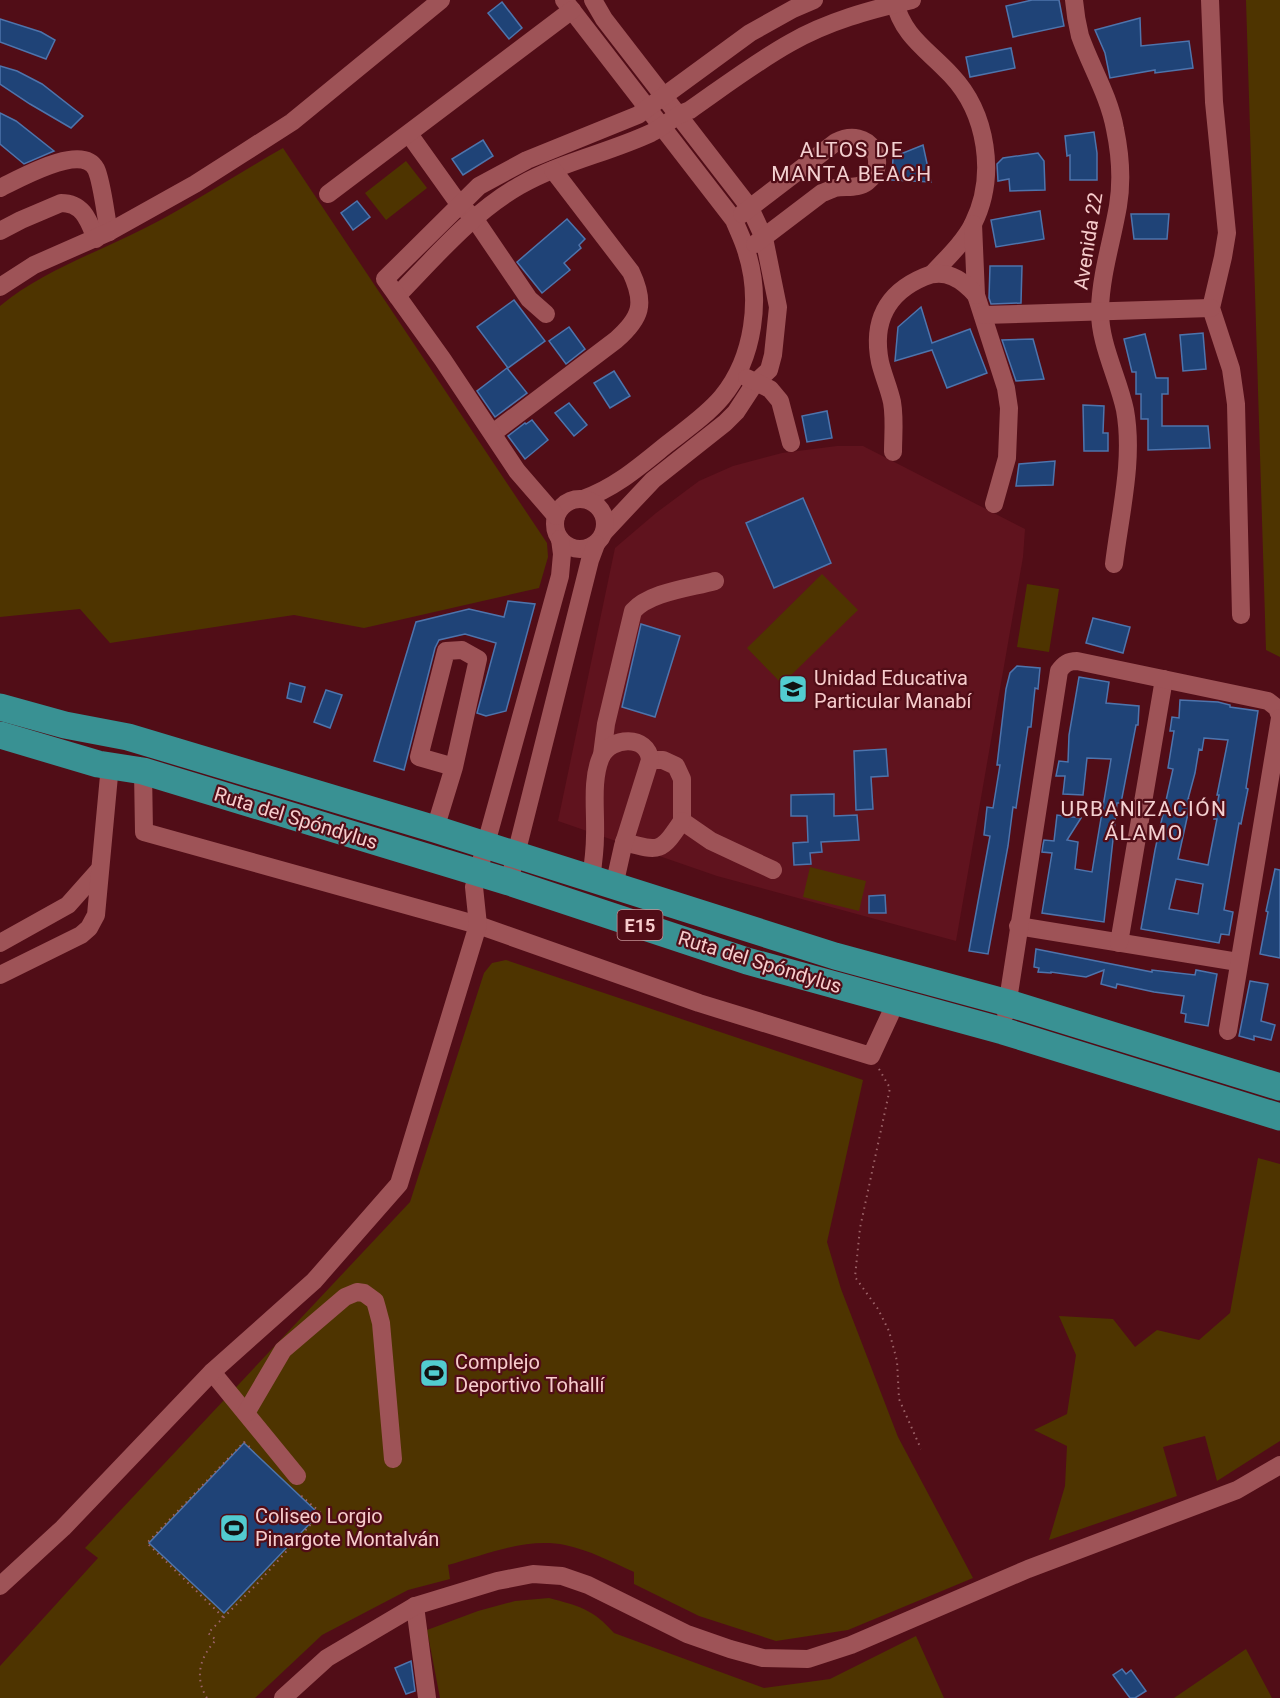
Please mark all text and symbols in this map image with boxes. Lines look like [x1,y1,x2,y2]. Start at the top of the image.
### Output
district label: ALTOS DE MANTA BEACH [771,138,933,186]
street label: Avenida 22 [1068,191,1108,291]
place label: Unidad Educativa Particular Manabí [814,666,973,713]
school or university icon: Unidad Educativa Particular Manabí [777,673,809,705]
street label: Ruta del Spóndylus [211,782,381,854]
district label: URBANIZACIÓN ÁLAMO [1060,797,1228,845]
road number: E15 [618,910,662,940]
street label: Ruta del Spóndylus [675,926,845,998]
place label: Complejo Deportivo Tohallí [455,1350,606,1397]
sports icon: Complejo Deportivo Tohallí [418,1357,450,1389]
place label: Coliseo Lorgio Pinargote Montalván [255,1504,439,1551]
sports icon: Coliseo Lorgio Pinargote Montalván [218,1512,250,1544]

